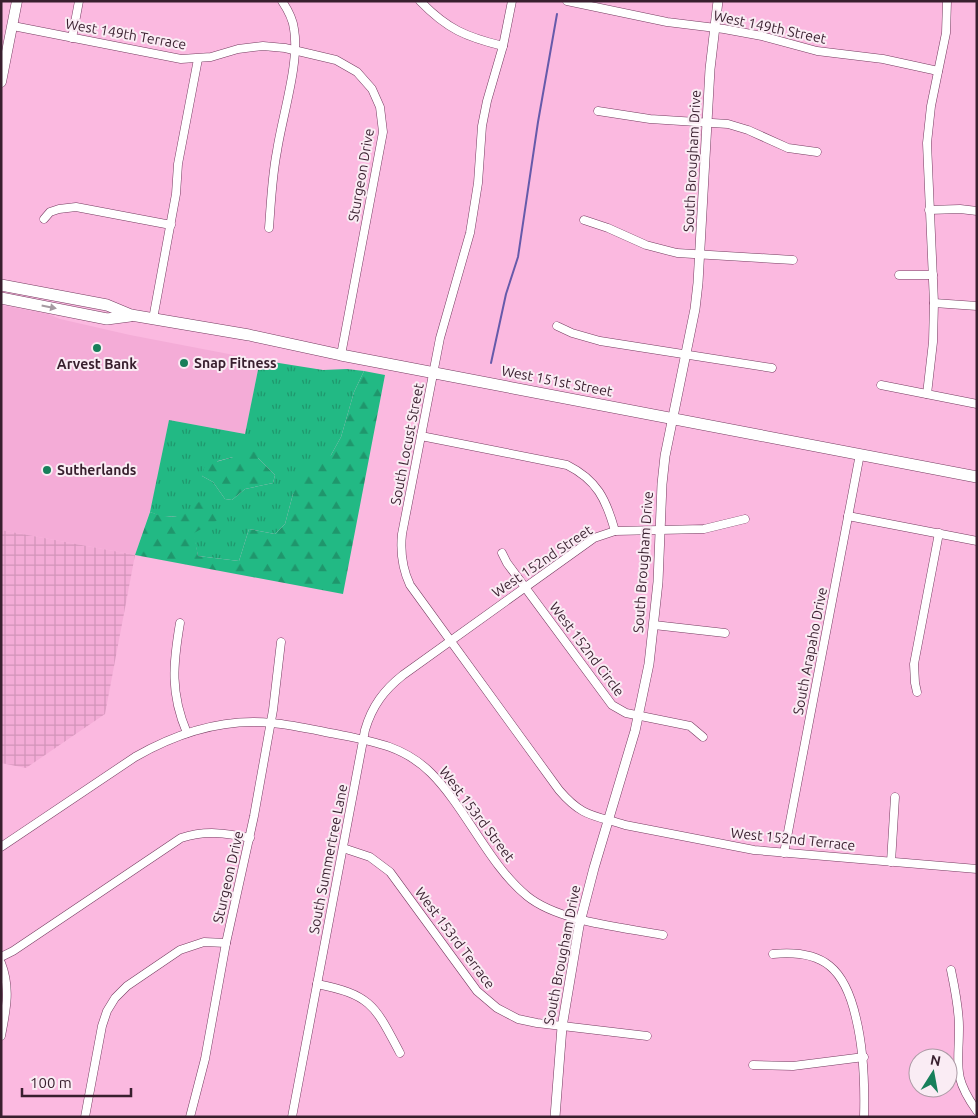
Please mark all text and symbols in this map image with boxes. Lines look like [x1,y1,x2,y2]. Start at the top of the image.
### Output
street label: West 149th Street [712,7,828,47]
street label: West 149th Terrace [64,15,188,53]
street label: South Brougham Drive [680,90,704,232]
street label: Sturgeon Drive [345,127,377,223]
one-way arrow [41,304,57,312]
marker: Arvest Bank [91,342,103,354]
place label: Snap Fitness [194,355,277,371]
place label: Arvest Bank [57,356,137,372]
marker: Snap Fitness [178,357,190,369]
street label: West 151st Street [500,362,614,400]
street label: South Locust Street [387,381,427,506]
place label: Sutherlands [57,462,137,478]
marker: Sutherlands [41,464,53,476]
street label: South Brougham Drive [630,491,656,633]
street label: West 152nd Street [489,521,596,600]
street label: South Arapaho Drive [790,586,830,716]
street label: West 152nd Circle [546,599,628,699]
street label: West 153rd Street [436,763,518,865]
street label: South Summertree Lane [306,783,350,935]
street label: West 152nd Terrace [730,825,856,853]
street label: Sturgeon Drive [210,829,246,925]
street label: West 153rd Terrace [412,884,498,992]
street label: South Brougham Drive [541,884,583,1026]
north arrow [908,1048,958,1098]
text: N [929,1051,942,1069]
scale bar [22,1066,131,1098]
text: 100 m [30,1074,72,1091]

